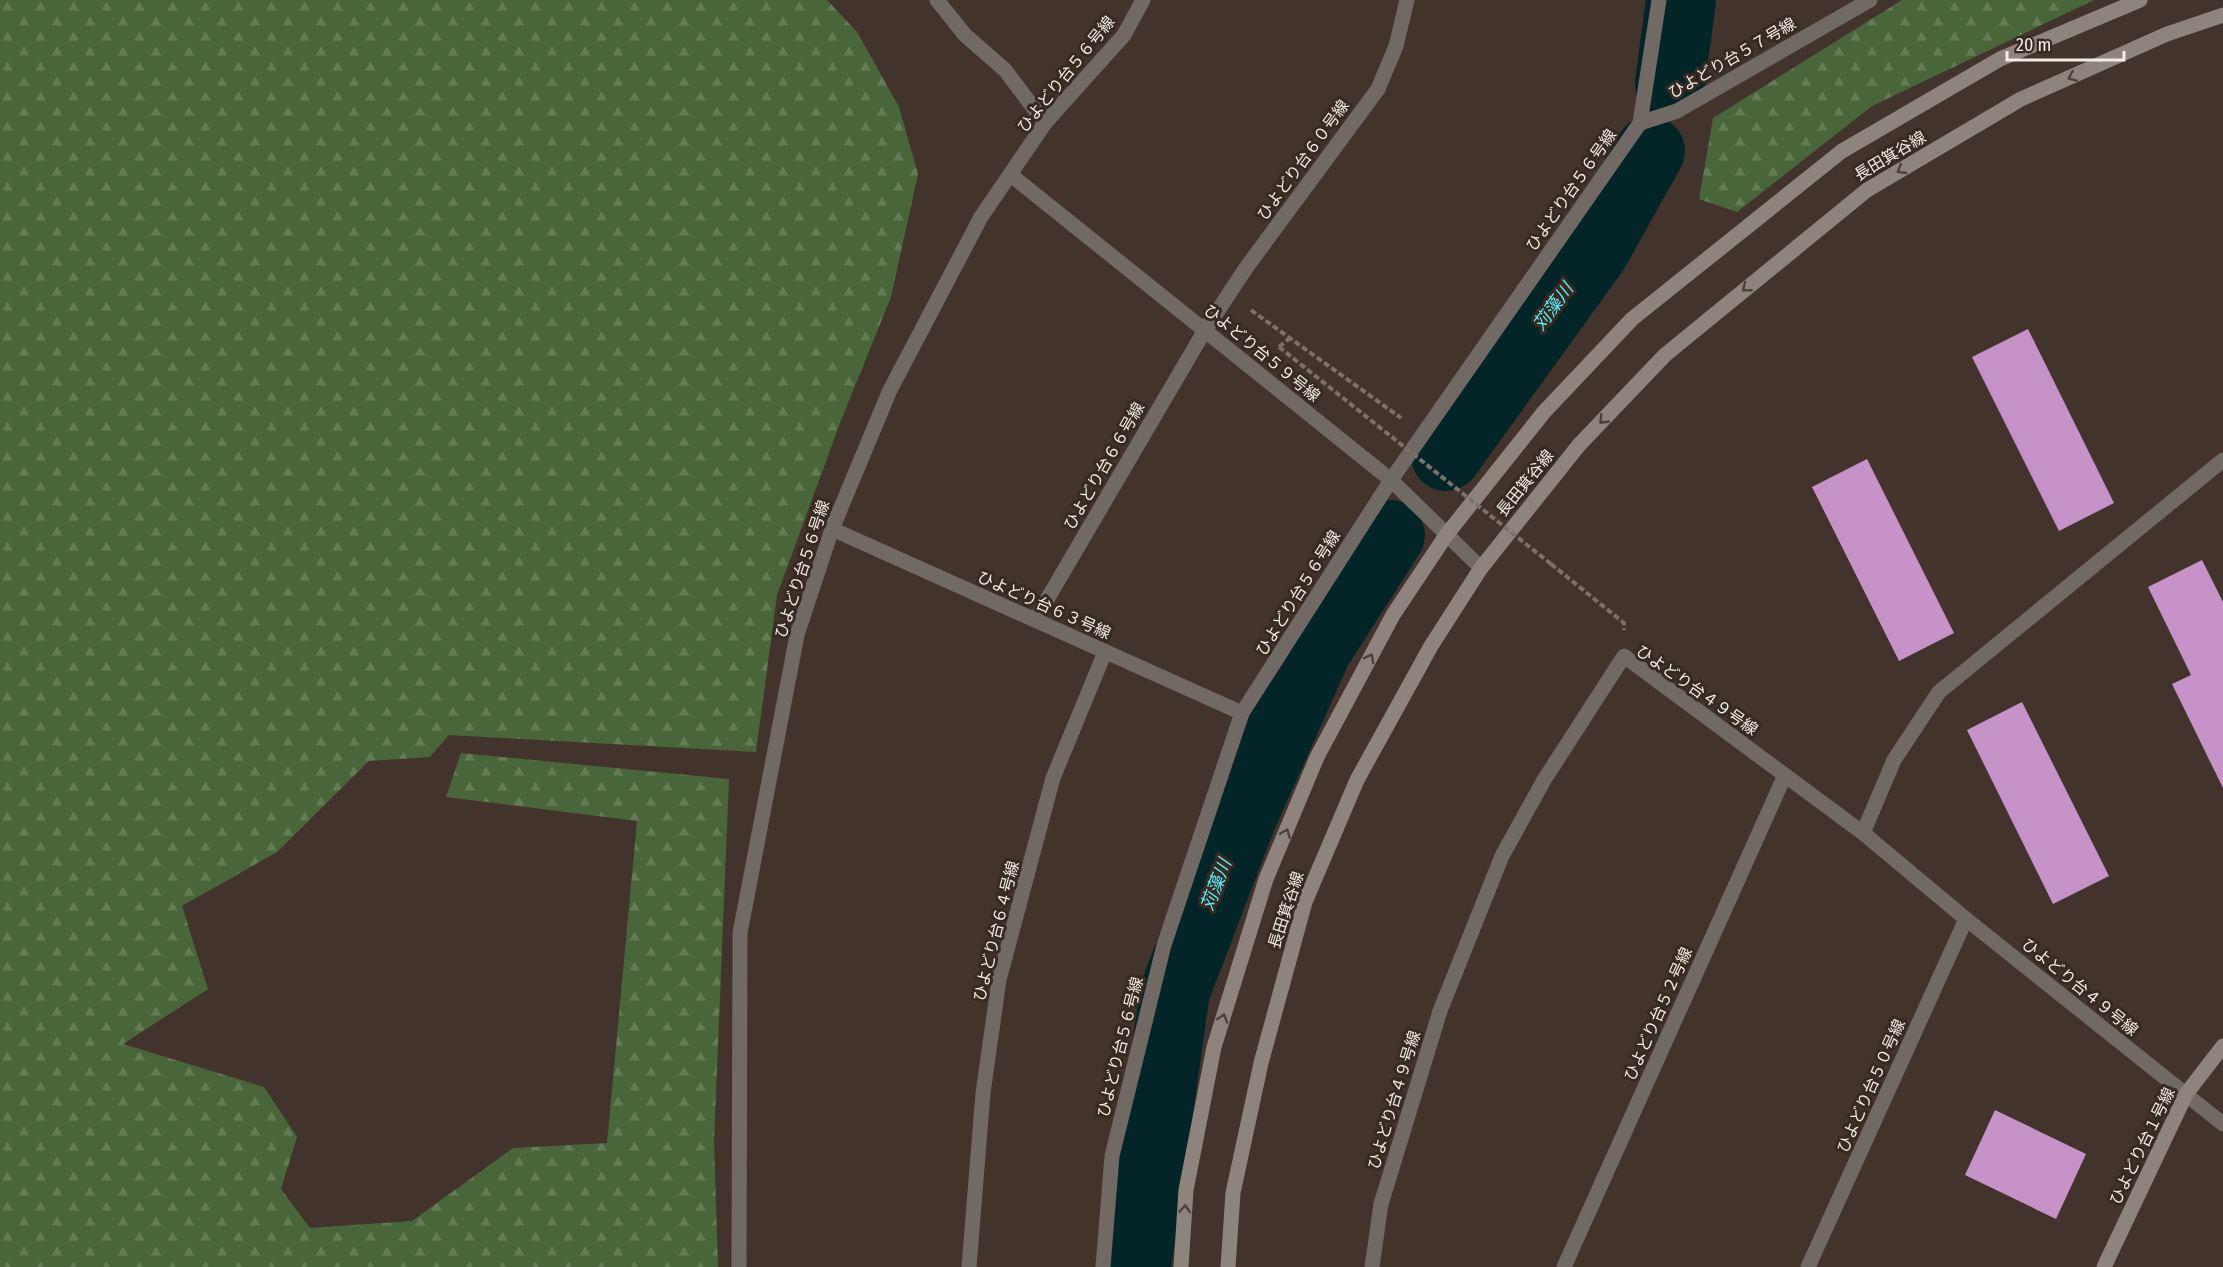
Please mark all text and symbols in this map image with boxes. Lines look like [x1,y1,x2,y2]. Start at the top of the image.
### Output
street label: ひよどり台５６号線 [1013,12,1119,136]
street label: ひよどり台５７号線 [1665,14,1799,102]
scale bar [2007,24,2124,62]
text: 20 m [2016,34,2051,56]
one-way arrow [2067,70,2078,82]
street label: ひよどり台６０号線 [1253,96,1353,224]
street label: ひよどり台５６号線 [1522,126,1620,254]
street label: 長田箕谷線 [1851,127,1929,185]
one-way arrow [1897,163,1907,174]
water label: 苅藻川 [1528,277,1579,335]
one-way arrow [1741,280,1752,291]
street label: ひよどり台５９号線 [1200,300,1324,406]
street label: ひよどり台６６号線 [1060,399,1148,533]
one-way arrow [1599,414,1610,424]
street label: 長田箕谷線 [1492,446,1558,520]
street label: ひよどり台５６号線 [771,498,833,640]
street label: ひよどり台５６号線 [1252,527,1344,659]
street label: ひよどり台６３号線 [974,567,1114,643]
street label: ひよどり台４９号線 [1633,641,1761,739]
one-way arrow [1363,654,1374,664]
one-way arrow [1278,828,1290,839]
water label: 苅藻川 [1196,854,1237,914]
street label: ひよどり台６４号線 [969,859,1023,1003]
street label: 長田箕谷線 [1265,869,1307,951]
street label: ひよどり台４９号線 [2018,934,2142,1040]
street label: ひよどり台５２号線 [1620,944,1696,1084]
street label: ひよどり台５６号線 [1093,975,1147,1119]
one-way arrow [1216,1013,1228,1024]
street label: ひよどり台５０号線 [1833,1016,1909,1156]
street label: ひよどり台４９号線 [1364,1028,1424,1172]
street label: ひよどり台１号線 [2105,1084,2179,1208]
one-way arrow [1178,1204,1191,1213]

